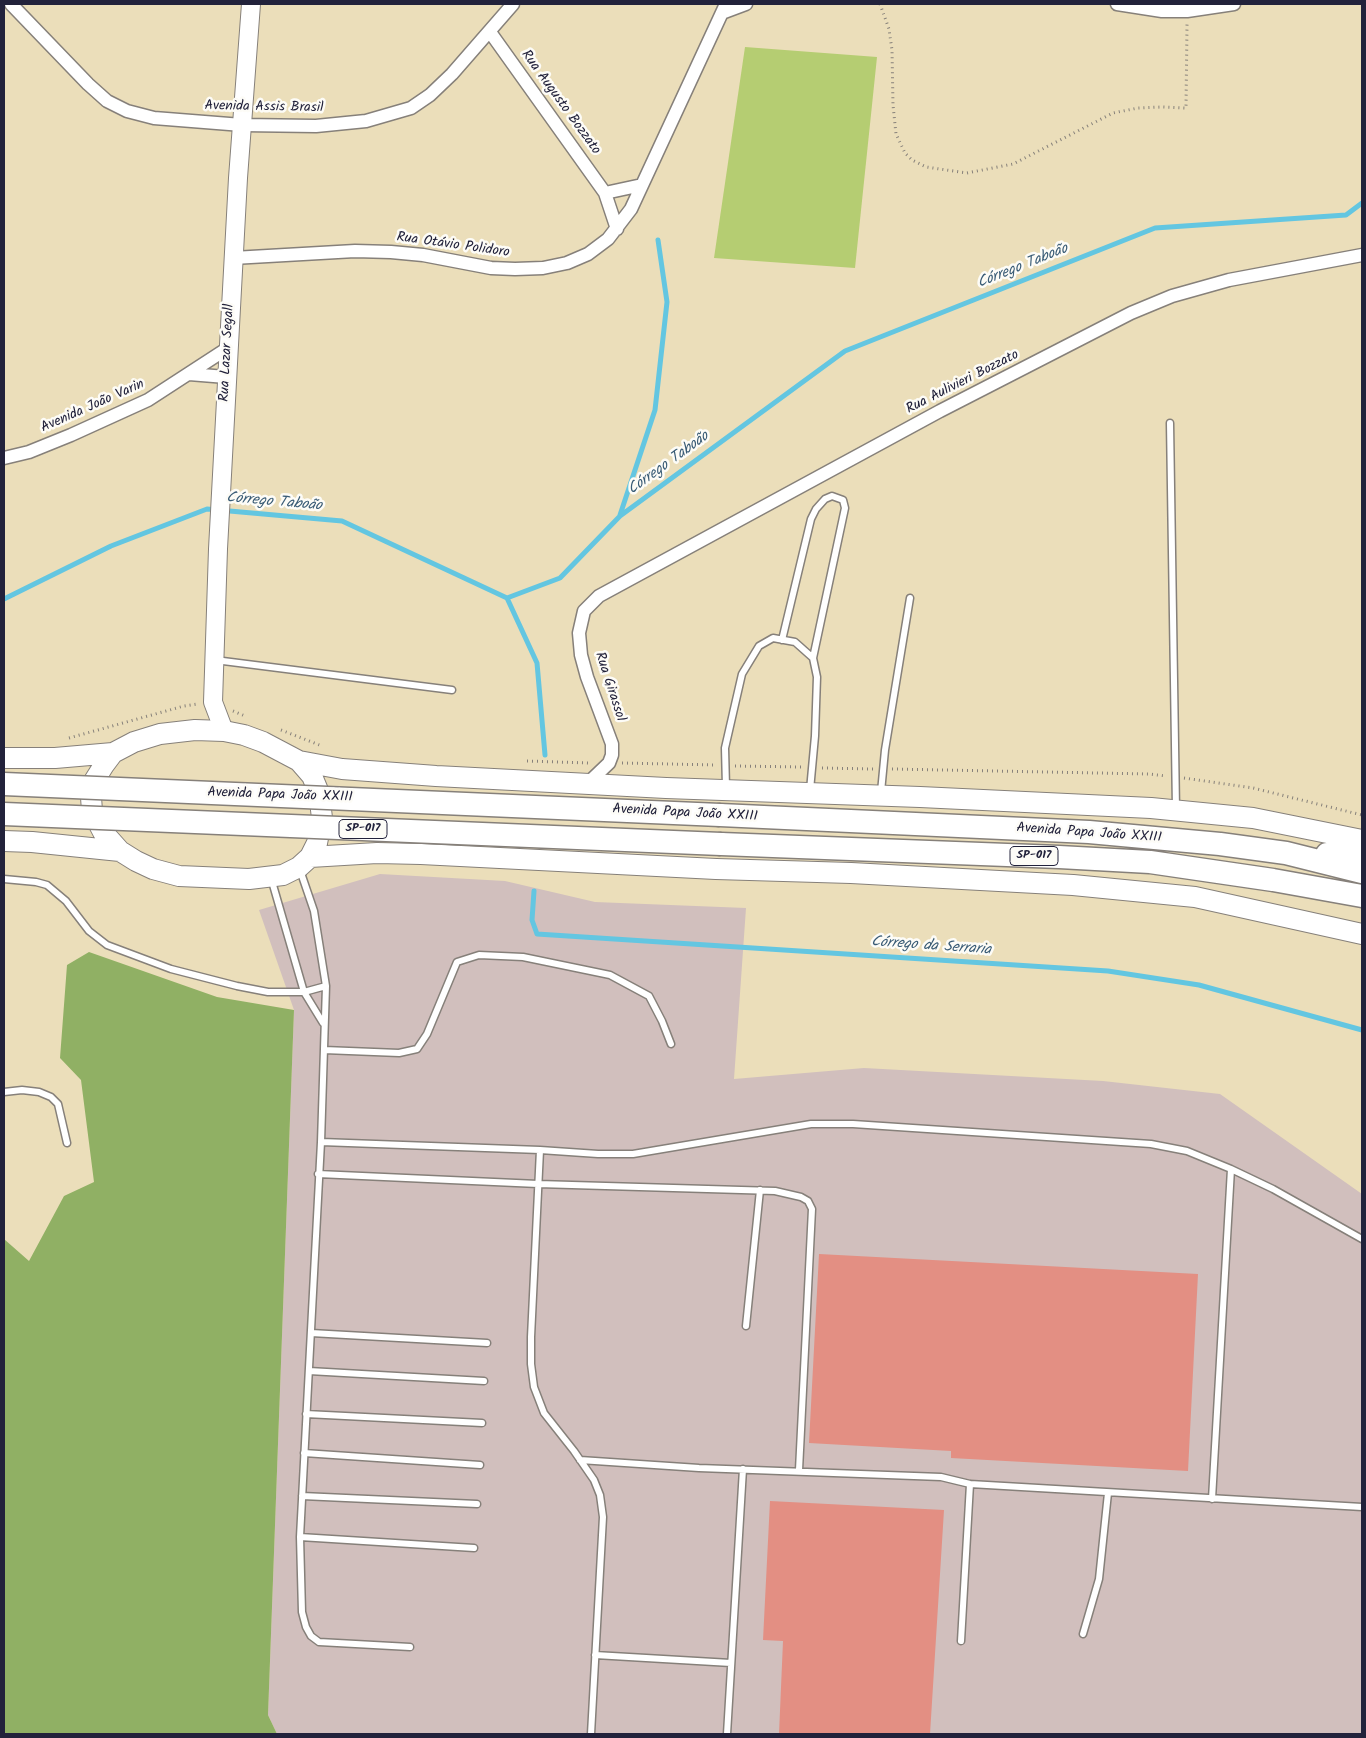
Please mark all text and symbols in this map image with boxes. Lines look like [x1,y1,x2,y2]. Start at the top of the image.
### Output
street label: Rua Augusto Bozzato [516,48,604,158]
street label: Avenida Assis Brasil [204,99,324,117]
street label: Rua Otávio Polidoro [395,230,511,262]
water label: Córrego Taboão [975,241,1071,293]
street label: Rua Lazar Segall [217,304,239,402]
street label: Rua Aulivieri Bozzato [904,347,1022,419]
street label: Avenida João Varin [39,377,147,437]
water label: Córrego Taboão [625,429,713,499]
water label: Córrego Taboão [225,490,323,516]
street label: Rua Girassol [590,650,628,724]
street label: Avenida Papa João XXIII [207,785,353,807]
street label: Avenida Papa João XXIII [612,802,758,826]
road number: SP-017 [339,820,387,839]
street label: Avenida Papa João XXIII [1016,821,1162,847]
road number: SP-017 [1010,846,1058,866]
water label: Córrego da Serraria [870,934,992,960]

